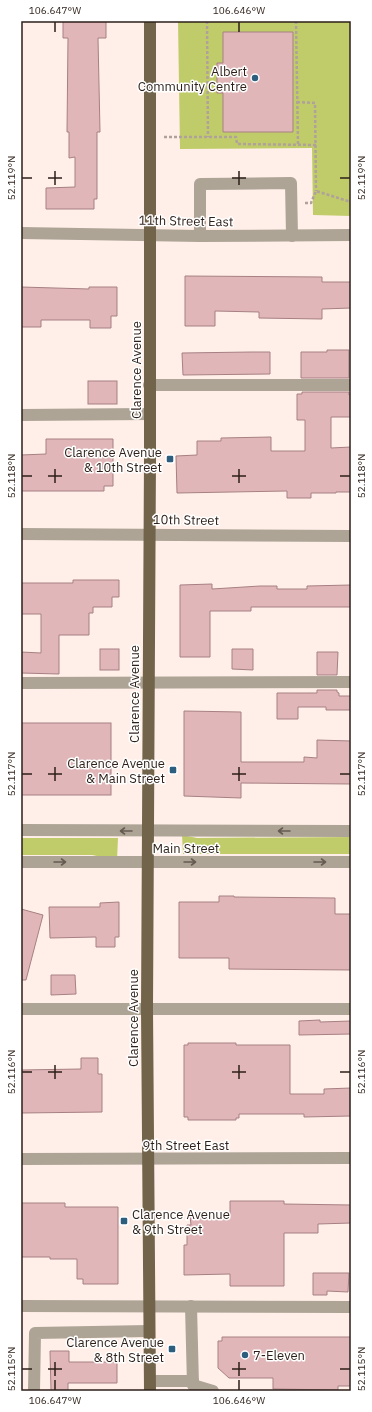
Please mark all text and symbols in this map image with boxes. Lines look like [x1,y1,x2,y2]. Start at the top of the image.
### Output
text: 106.647°W [29,4,81,17]
text: 106.646°W [213,4,265,17]
place label: Albert Community Centre [138,63,247,95]
marker: Albert Community Centre [250,73,260,83]
text: 52.119°N [5,156,18,200]
text: 52.119°N [355,156,368,200]
street label: 11th Street East [139,212,233,230]
street label: Clarence Avenue [128,321,145,419]
place label: Clarence Avenue & 10th Street [64,444,162,476]
text: 52.118°N [5,454,18,498]
marker: Clarence Avenue & 10th Street [165,454,175,464]
text: 52.118°N [355,454,368,498]
street label: 10th Street [153,511,219,529]
street label: Clarence Avenue [126,645,143,743]
text: 52.117°N [5,752,18,796]
text: 52.117°N [355,752,368,796]
place label: Clarence Avenue & Main Street [67,755,165,787]
marker: Clarence Avenue & Main Street [168,765,178,775]
one-way arrow [120,827,133,835]
one-way arrow [278,827,291,835]
street label: Main Street [153,840,219,857]
one-way arrow [53,858,66,866]
one-way arrow [183,858,196,866]
one-way arrow [313,858,326,866]
street label: Clarence Avenue [125,969,142,1067]
text: 52.116°N [5,1050,18,1094]
text: 52.116°N [355,1050,368,1094]
street label: 9th Street East [143,1137,229,1154]
place label: Clarence Avenue & 9th Street [132,1206,230,1238]
marker: Clarence Avenue & 9th Street [119,1216,129,1226]
place label: Clarence Avenue & 8th Street [66,1334,164,1366]
marker: Clarence Avenue & 8th Street [167,1344,177,1354]
text: 52.115°N [5,1347,18,1391]
place label: 7-Eleven [253,1347,305,1364]
text: 52.115°N [355,1347,368,1391]
marker: 7-Eleven [240,1350,250,1360]
text: 106.647°W [29,1394,81,1407]
text: 106.646°W [213,1394,265,1407]

